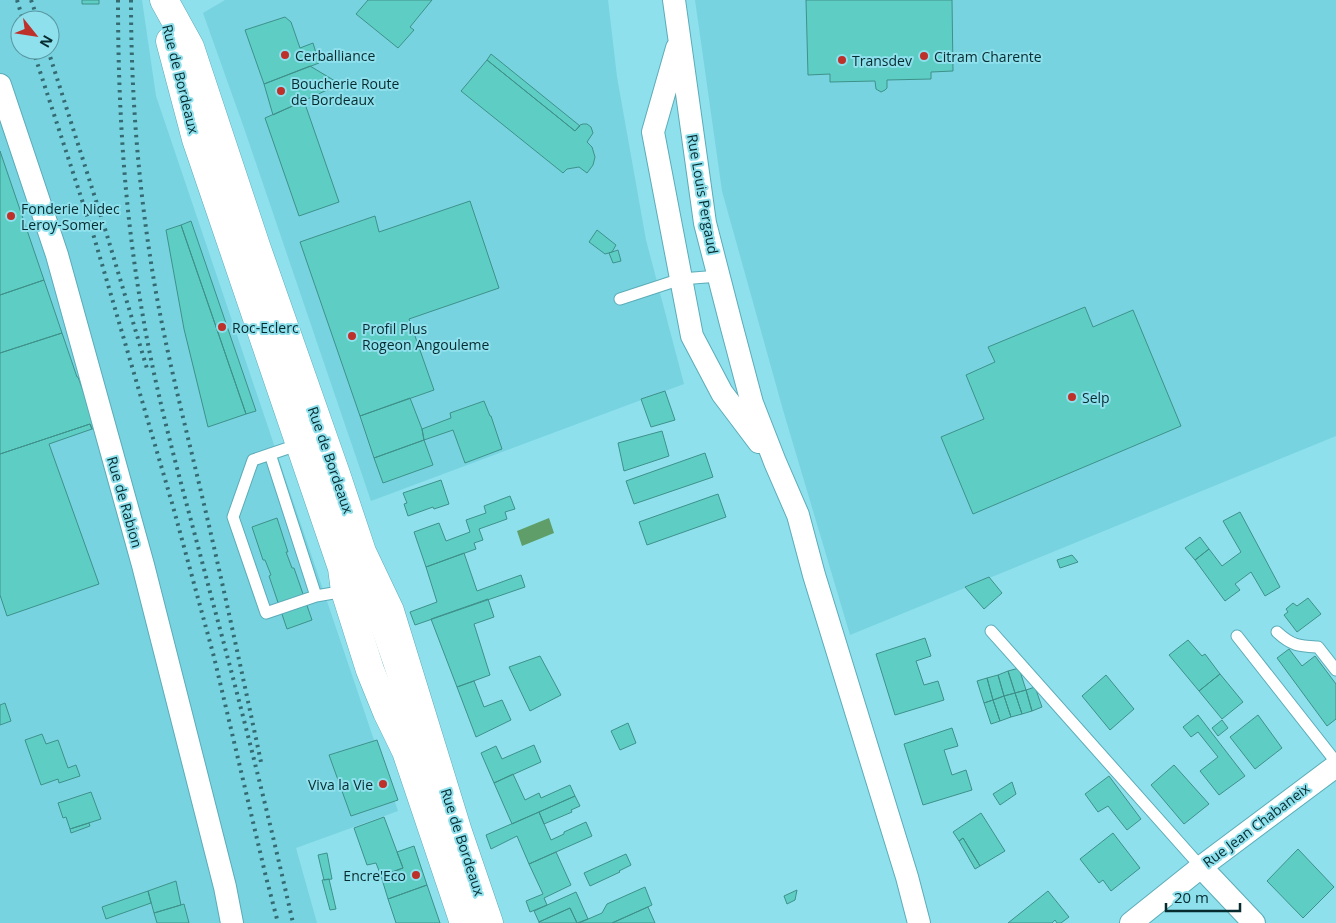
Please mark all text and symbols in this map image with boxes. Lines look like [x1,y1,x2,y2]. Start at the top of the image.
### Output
north arrow [10,10,60,60]
street label: Rue de Bordeaux [158,22,204,136]
text: N [36,32,58,51]
place label: Cerballiance [295,46,375,65]
place label: Citram Charente [934,47,1042,66]
marker: Cerballiance [279,49,291,61]
marker: Citram Charente [918,50,930,62]
place label: Transdev [852,51,912,70]
marker: Transdev [836,54,848,66]
place label: Boucherie Route de Bordeaux [291,74,400,109]
marker: Boucherie Route de Bordeaux [275,85,287,97]
street label: Rue Louis Pergaud [683,133,723,255]
place label: Fonderie Nidec Leroy-Somer [21,199,120,234]
marker: Fonderie Nidec Leroy-Somer [5,210,17,222]
place label: Roc-Eclerc [232,318,299,337]
place label: Profil Plus Rogeon Angouleme [362,319,490,354]
marker: Roc-Eclerc [216,321,228,333]
marker: Profil Plus Rogeon Angouleme [346,330,358,342]
place label: Selp [1082,388,1110,407]
marker: Selp [1066,391,1078,403]
street label: Rue de Bordeaux [304,404,358,517]
street label: Rue de Rabion [103,454,147,550]
place label: Viva la Vie [308,775,373,794]
marker: Viva la Vie [377,778,389,790]
street label: Rue Jean Chabaneix [1199,778,1314,871]
street label: Rue de Bordeaux [437,786,490,899]
place label: Encre'Eco [343,866,406,885]
marker: Encre'Eco [410,869,422,881]
scale bar [1166,880,1240,912]
text: 20 m [1174,887,1209,907]

